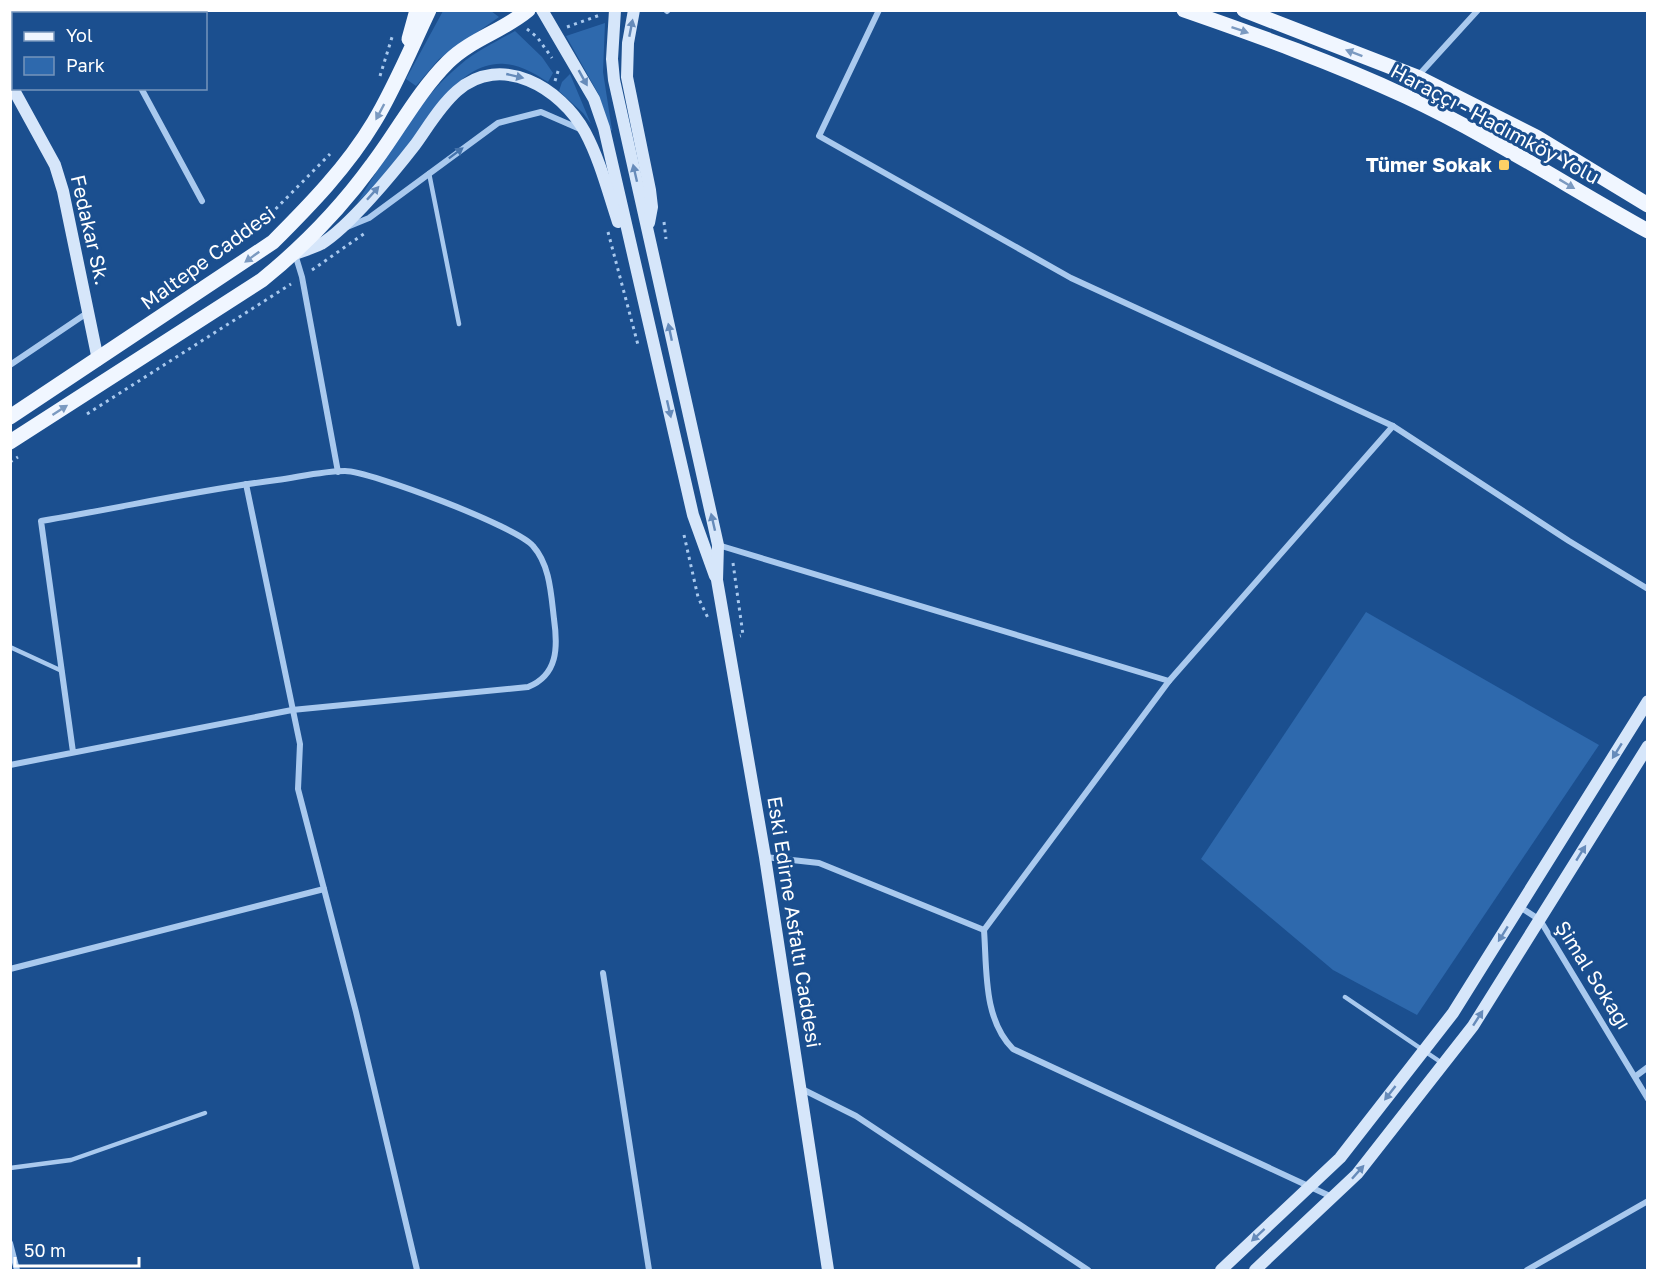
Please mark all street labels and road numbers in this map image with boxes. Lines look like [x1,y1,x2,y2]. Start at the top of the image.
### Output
street label: Haraççı - Hadımköy Yolu [1387,58,1604,188]
street label: Fedakar Sk. [67,172,115,287]
street label: Maltepe Caddesi [136,200,279,314]
street label: Eski Edirne Asfaltı Caddesi [763,794,827,1049]
street label: Şimal Sokağı [1551,916,1637,1033]

